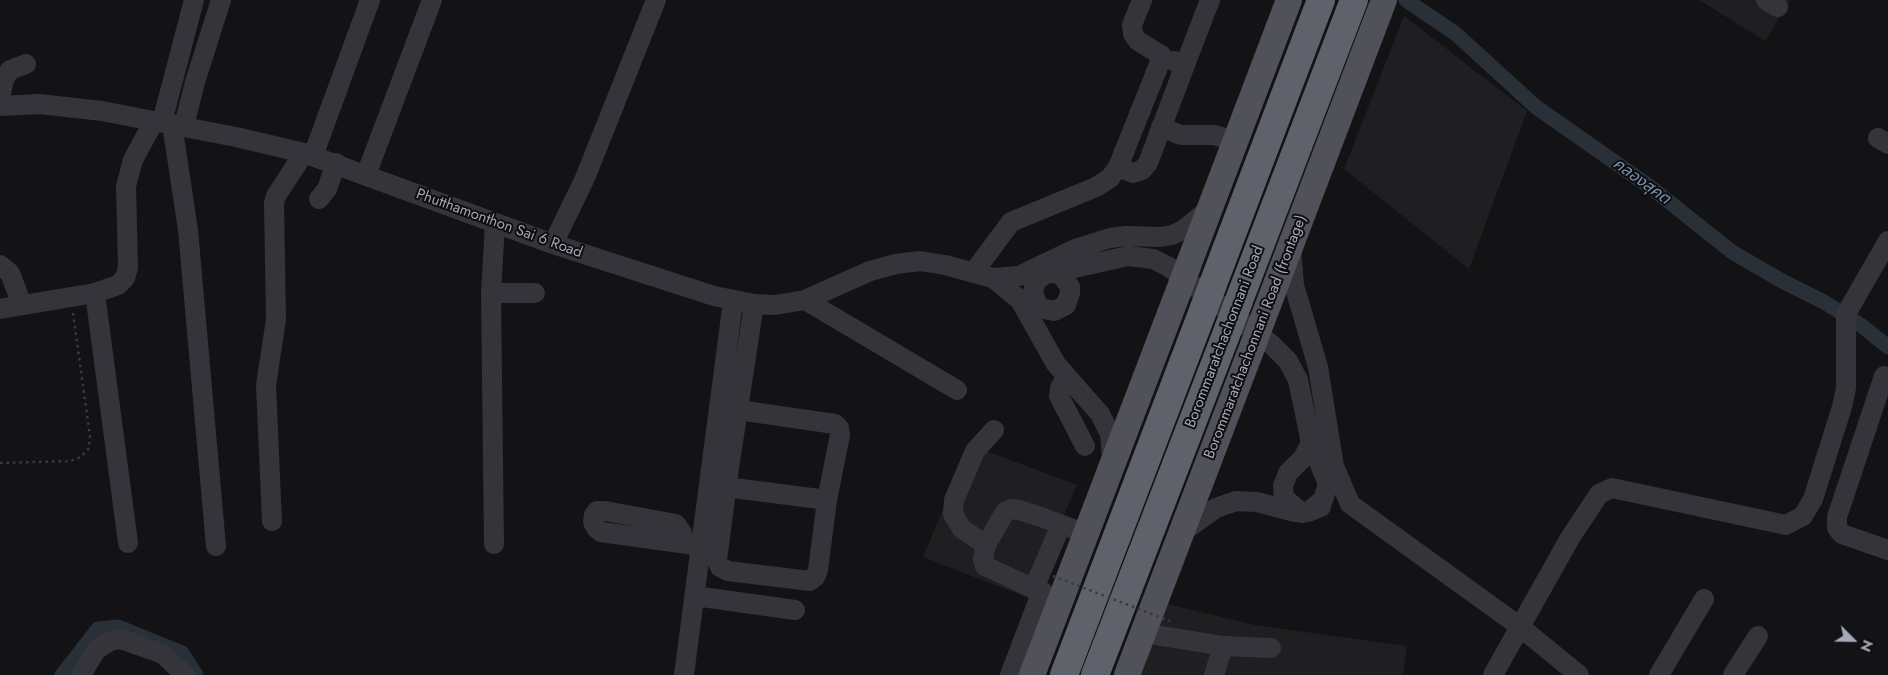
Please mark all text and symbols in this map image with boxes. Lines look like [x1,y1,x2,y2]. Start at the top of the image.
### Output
water label: คลองสุคต [1609,155,1673,209]
street label: Phutthamonthon Sai 6 Road [414,186,584,262]
street label: Borommaratchachonnani Road (frontage) [1201,213,1311,461]
street label: Borommaratchachonnani Road [1182,244,1268,430]
north arrow [1828,615,1878,665]
text: N [1855,637,1878,655]

